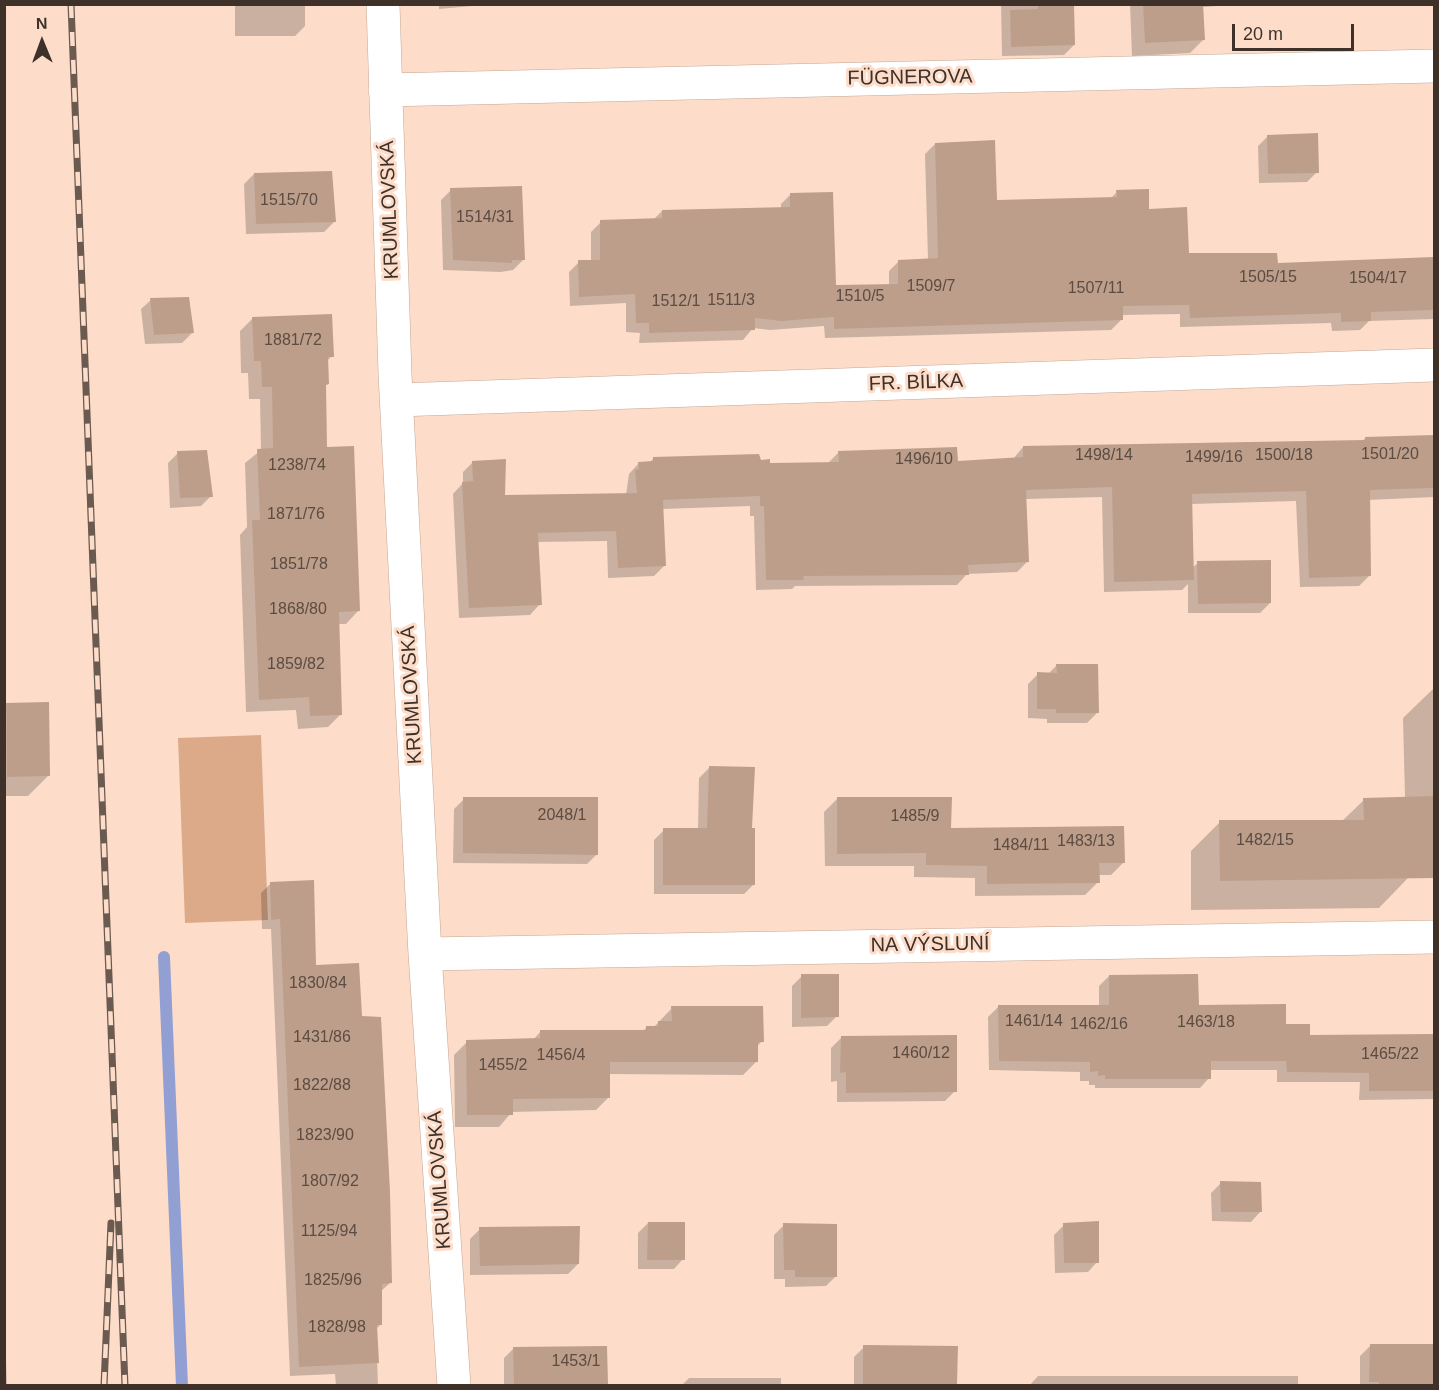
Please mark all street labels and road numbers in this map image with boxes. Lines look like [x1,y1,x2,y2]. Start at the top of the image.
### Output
street label: FÜGNEROVA [847,65,973,91]
street label: KRUMLOVSKÁ [376,140,404,280]
street label: FR. BÍLKA [868,369,964,397]
street label: KRUMLOVSKÁ [396,625,428,765]
street label: NA VÝSLUNÍ [870,932,990,958]
street label: KRUMLOVSKÁ [423,1110,457,1250]

